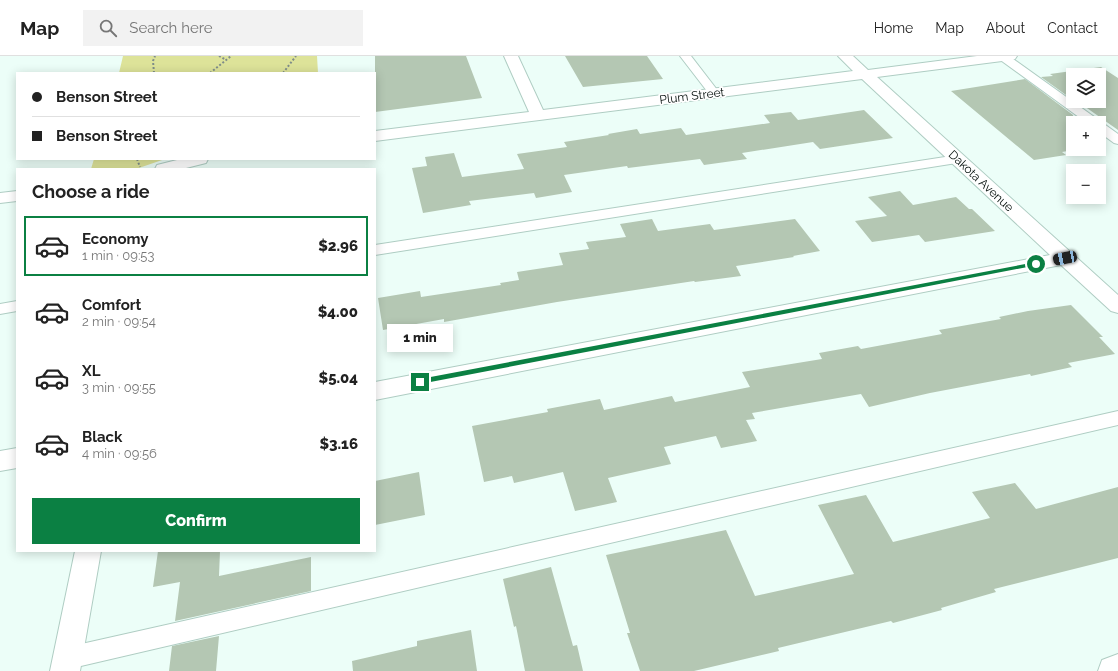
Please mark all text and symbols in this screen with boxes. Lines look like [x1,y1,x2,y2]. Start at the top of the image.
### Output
search box [83,10,363,46]
text: Map [20,17,59,39]
icon: search [97,17,119,39]
text: Search here [129,19,213,37]
text: Home [874,20,913,36]
text: Map [935,20,964,36]
text: About [986,20,1025,36]
text: Contact [1047,20,1098,36]
map controls [1066,68,1106,204]
button: layers [1066,68,1106,108]
street label: Plum Street [659,85,725,107]
text: Benson Street [56,88,158,106]
button: + [1066,116,1106,156]
text: Benson Street [56,127,158,145]
street label: Dakota Avenue [946,147,1016,215]
button: − [1066,164,1106,204]
text: Choose a ride [32,181,150,202]
icon: car [34,228,70,264]
text: Economy [82,230,149,248]
text: $2.96 [318,237,358,255]
text: 1 min · 09:53 [82,248,154,263]
car [1052,250,1078,266]
route start [1027,255,1045,273]
icon: car [34,294,70,330]
text: Comfort [82,296,141,314]
text: $4.00 [318,303,358,321]
text: 2 min · 09:54 [82,314,156,329]
callout: 1 min [387,324,453,352]
text: 1 min [403,330,437,345]
icon: car [34,360,70,396]
text: XL [82,362,100,380]
text: $5.04 [319,369,358,387]
route end [411,373,429,391]
text: 3 min · 09:55 [82,380,156,395]
icon: car [34,426,70,462]
text: Black [82,428,122,446]
text: $3.16 [320,435,358,453]
text: 4 min · 09:56 [82,446,157,461]
button: Confirm [32,498,360,544]

